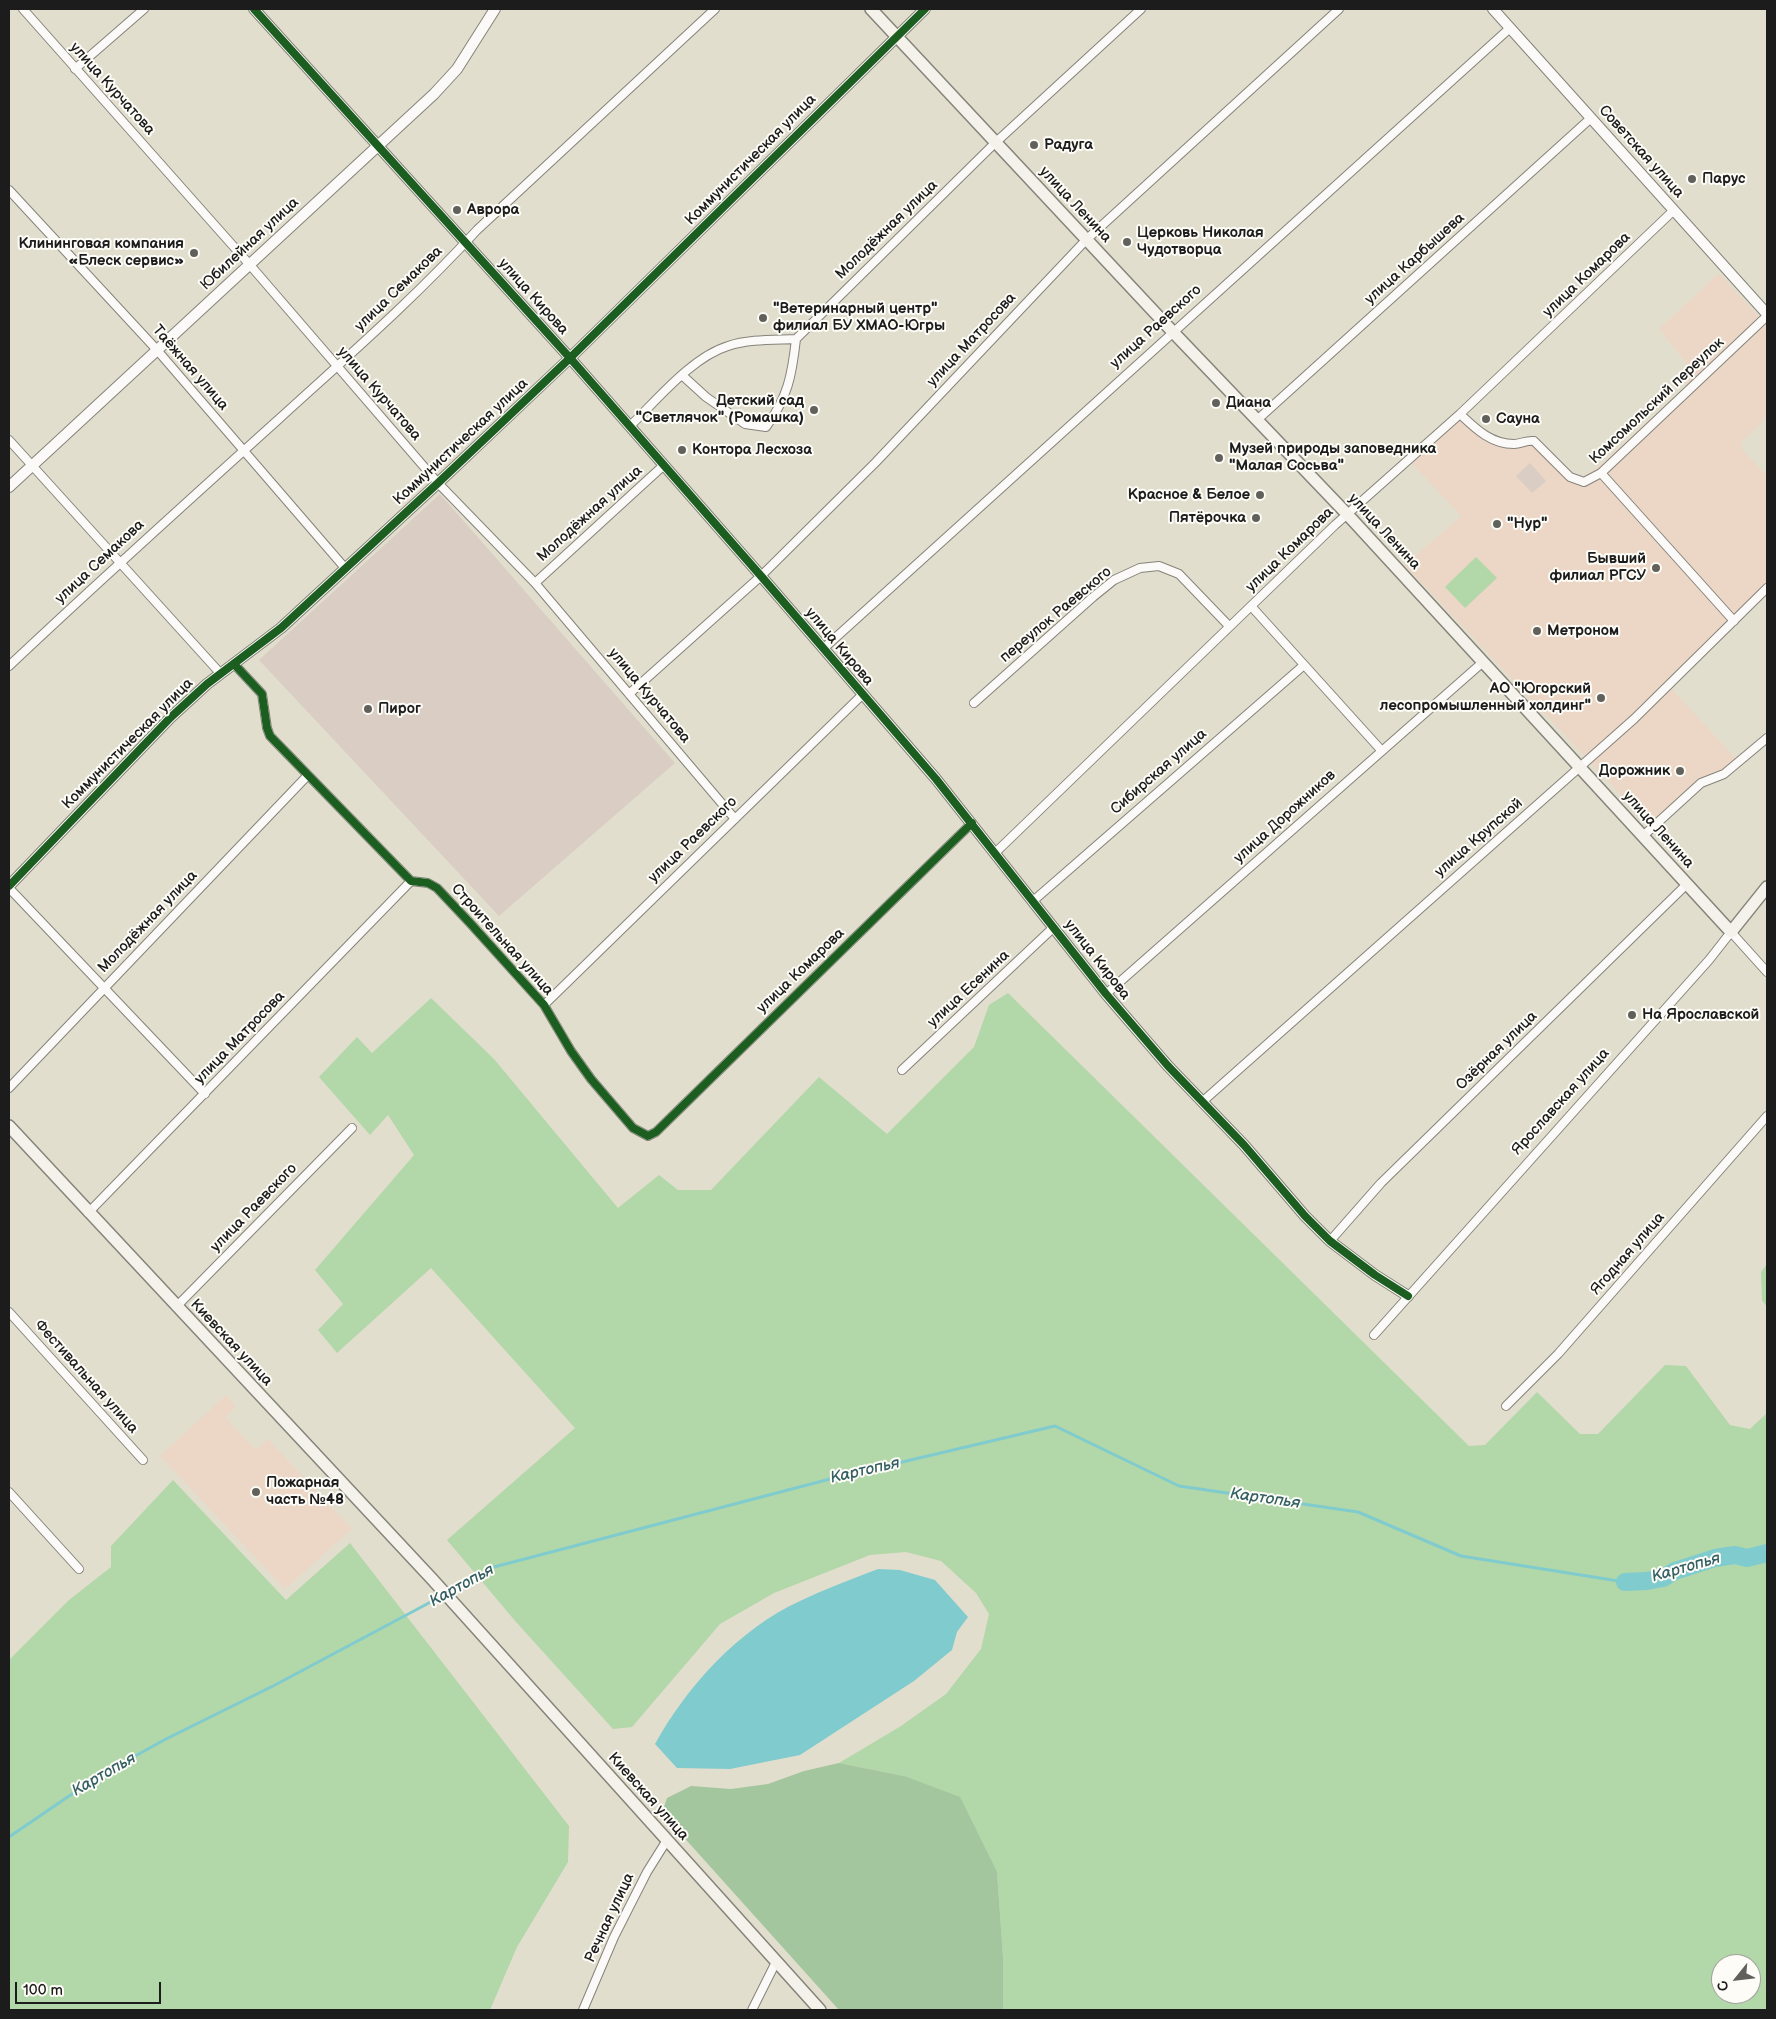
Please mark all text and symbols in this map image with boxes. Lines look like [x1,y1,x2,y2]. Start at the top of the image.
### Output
street label: улица Курчатова [66,39,158,139]
street label: Коммунистическая улица [682,91,820,229]
street label: Советская улица [1595,102,1687,202]
place label: Радуга [1044,136,1093,154]
marker: Радуга [1028,139,1040,151]
street label: улица Ленина [1035,163,1115,247]
place label: Парус [1702,170,1746,188]
marker: Парус [1686,173,1698,185]
street label: Молодёжная улица [832,177,942,283]
street label: Юбилейная улица [197,194,303,294]
place label: Аврора [467,201,519,219]
marker: Аврора [451,204,463,216]
street label: улица Карбышева [1361,209,1469,309]
place label: Церковь Николая Чудотворца [1137,224,1264,259]
street label: улица Комарова [1539,229,1635,321]
place label: Клининговая компания «Блеск сервис» [18,235,184,270]
marker: Церковь Николая Чудотворца [1121,236,1133,248]
street label: улица Семакова [351,243,447,335]
marker: Клининговая компания «Блеск сервис» [188,247,200,259]
street label: улица Кирова [494,255,572,339]
street label: улица Раевского [1107,281,1205,373]
street label: улица Матросова [924,289,1020,391]
place label: "Ветеринарный центр" филиал БУ ХМАО-Югры [773,300,945,335]
marker: "Ветеринарный центр" филиал БУ ХМАО-Югры [757,312,769,324]
street label: Таёжная улица [148,322,232,414]
street label: Комсомольский переулок [1586,334,1728,468]
street label: улица Курчатова [333,343,425,445]
street label: Коммунистическая улица [390,375,532,509]
place label: Детский сад "Светлячок" (Ромашка) [636,392,804,427]
place label: Диана [1226,394,1271,412]
marker: Диана [1210,397,1222,409]
marker: Детский сад "Светлячок" (Ромашка) [808,404,820,416]
place label: Сауна [1496,410,1540,428]
marker: Сауна [1480,413,1492,425]
place label: Музей природы заповедника "Малая Сосьва" [1229,440,1436,475]
place label: Контора Лесхоза [692,441,812,459]
marker: Контора Лесхоза [676,444,688,456]
marker: Музей природы заповедника "Малая Сосьва" [1213,452,1225,464]
street label: Молодёжная улица [534,462,646,566]
place label: Красное & Белое [1128,486,1250,504]
marker: Красное & Белое [1254,489,1266,501]
street label: улица Ленина [1344,490,1424,574]
street label: улица Комарова [1242,504,1338,596]
place label: Пятёрочка [1169,509,1246,527]
marker: Пятёрочка [1250,512,1262,524]
place label: "Нур" [1507,515,1548,533]
street label: улица Семакова [52,516,148,608]
marker: "Нур" [1491,518,1503,530]
place label: Бывший филиал РГСУ [1550,550,1646,585]
marker: Бывший филиал РГСУ [1650,562,1662,574]
street label: переулок Раевского [997,563,1115,667]
street label: улица Кирова [801,604,877,690]
place label: Метроном [1547,622,1619,640]
marker: Метроном [1531,625,1543,637]
street label: улица Курчатова [604,645,694,747]
street label: Коммунистическая улица [59,675,197,813]
place label: АО "Югорский лесопромышленный холдинг" [1380,680,1591,715]
marker: АО "Югорский лесопромышленный холдинг" [1595,692,1607,704]
place label: Пирог [378,700,421,718]
marker: Пирог [362,703,374,715]
street label: Сибирская улица [1107,725,1211,819]
place label: Дорожник [1599,762,1670,780]
marker: Дорожник [1674,765,1686,777]
street label: улица Дорожников [1230,767,1340,867]
street label: улица Ленина [1619,788,1697,872]
street label: улица Раевского [645,793,741,887]
street label: улица Крупской [1431,795,1527,881]
street label: Молодёжная улица [95,867,201,977]
street label: Строительная улица [447,880,557,1000]
street label: улица Кирова [1060,916,1134,1004]
street label: улица Комарова [753,925,849,1017]
street label: улица Есенина [924,947,1014,1031]
street label: улица Матросова [191,988,289,1088]
place label: На Ярославской [1642,1006,1759,1024]
street label: Озёрная улица [1453,1008,1541,1094]
marker: На Ярославской [1626,1009,1638,1021]
street label: Ярославская улица [1508,1045,1614,1159]
street label: улица Раевского [207,1160,301,1256]
street label: Ягодная улица [1587,1209,1669,1299]
street label: Киевская улица [186,1296,276,1390]
street label: Фестивальная улица [30,1317,142,1437]
water label: Картопья [828,1454,902,1488]
place label: Пожарная часть №48 [266,1474,344,1509]
water label: Картопья [1229,1485,1301,1513]
marker: Пожарная часть №48 [250,1486,262,1498]
water label: Картопья [1649,1549,1723,1587]
water label: Картопья [426,1560,498,1612]
water label: Картопья [69,1749,139,1801]
street label: Киевская улица [604,1749,692,1845]
street label: Речная улица [581,1870,639,1966]
north arrow [1711,1954,1761,2004]
scale bar [18,1972,164,2004]
text: С [1714,1978,1733,1994]
text: 100 m [23,1981,63,2000]

